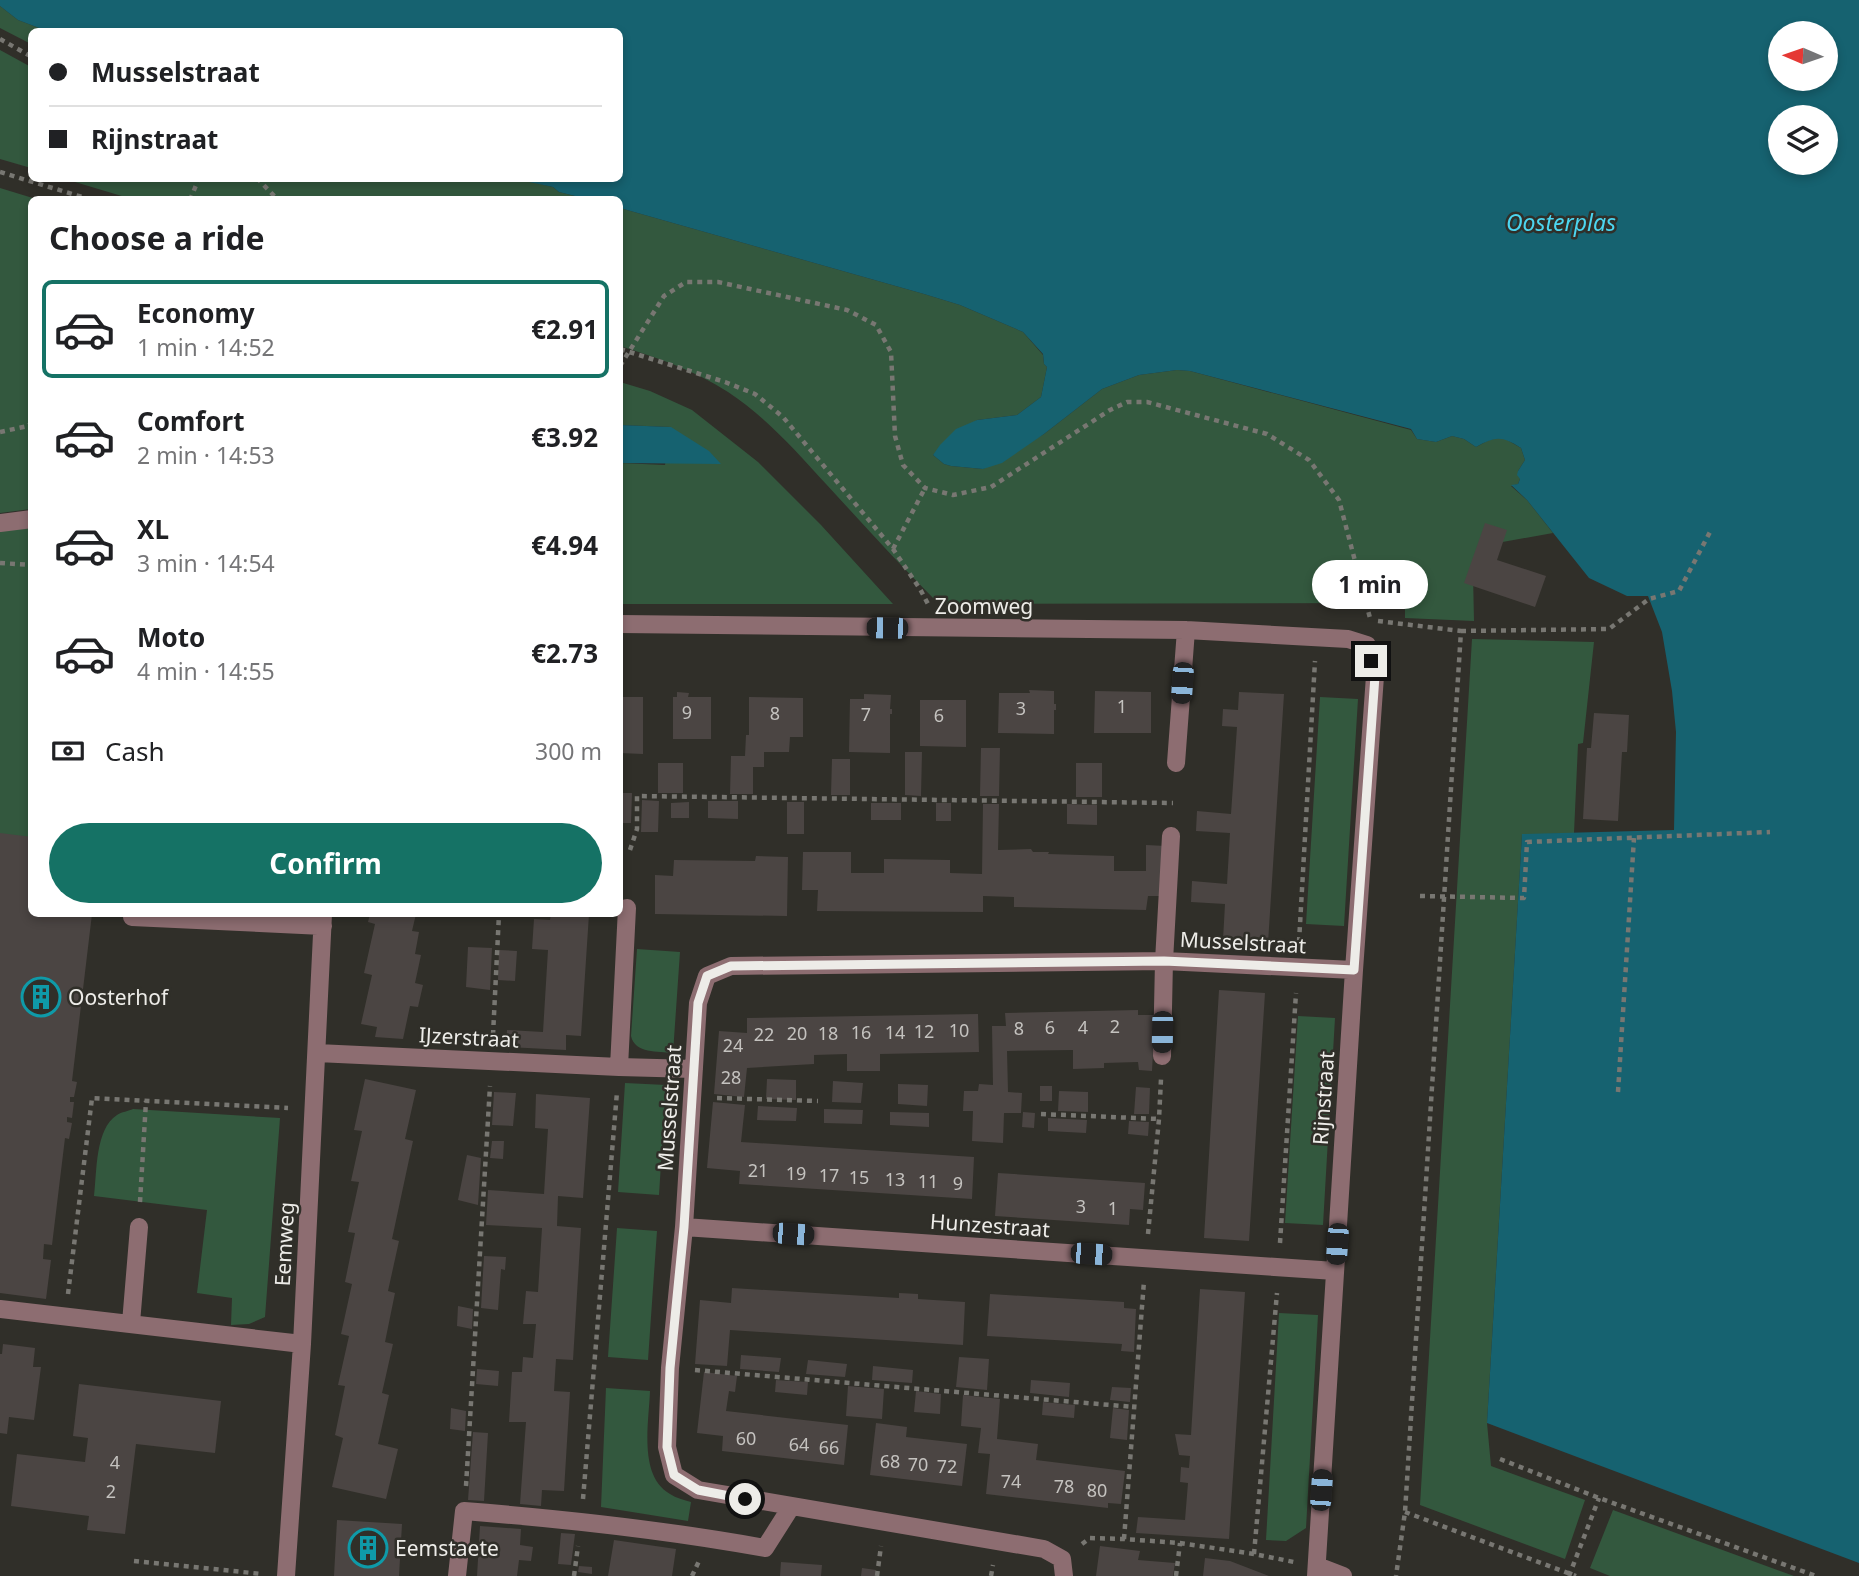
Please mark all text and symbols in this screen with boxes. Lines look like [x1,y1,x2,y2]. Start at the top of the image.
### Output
north arrow [1768,21,1838,91]
map controls [1768,21,1838,175]
text: Musselstraat [91,54,260,90]
button: layers [1768,105,1838,175]
text: Rijnstraat [91,121,218,157]
water label: Oosterplas [1506,206,1616,238]
text: Choose a ride [49,216,265,259]
text: Economy [137,295,255,331]
icon: car [53,298,116,361]
text: €2.91 [531,311,598,347]
text: 1 min · 14:52 [137,331,275,363]
text: Comfort [137,403,245,439]
icon: car [53,406,116,469]
text: €3.92 [531,419,598,455]
text: 2 min · 14:53 [137,439,275,471]
text: XL [137,511,169,547]
icon: car [53,514,116,577]
text: €4.94 [531,527,598,563]
text: 3 min · 14:54 [137,547,275,579]
callout: 1 min [1313,560,1429,608]
text: 1 min [1338,568,1402,600]
street label: Zoomweg [935,592,1033,620]
car [866,617,909,639]
text: Moto [137,619,205,655]
icon: car [53,622,116,685]
text: €2.73 [531,635,598,671]
route end [1355,645,1387,677]
text: 4 min · 14:55 [137,655,275,687]
car [1171,661,1194,705]
house number: 1 [1117,694,1127,718]
house number: 3 [1016,696,1026,720]
house number: 9 [682,700,692,724]
house number: 8 [770,701,780,725]
house number: 7 [861,702,871,726]
house number: 6 [934,703,944,727]
icon: cash [49,732,87,770]
text: Cash [105,733,165,769]
text: 300 m [535,735,602,767]
button: Confirm [49,823,602,903]
street label: Musselstraat [1179,925,1307,959]
building icon: Oosterhof [20,976,62,1018]
place label: Oosterhof [68,983,170,1011]
car [1152,1011,1173,1053]
house number: 2 [1110,1014,1120,1038]
house number: 6 [1045,1015,1055,1039]
house number: 4 [1078,1015,1088,1039]
house number: 8 [1014,1016,1024,1040]
house number: 10 [949,1018,969,1042]
house number: 12 [914,1019,934,1043]
street label: IJzerstraat [418,1020,520,1054]
house number: 16 [851,1020,871,1044]
house number: 14 [885,1020,905,1044]
house number: 20 [787,1021,807,1045]
house number: 18 [818,1021,838,1045]
house number: 22 [754,1022,774,1046]
house number: 24 [723,1033,743,1057]
street label: Musselstraat [651,1044,687,1172]
street label: Rijnstraat [1306,1050,1340,1146]
house number: 28 [721,1065,741,1089]
house number: 21 [748,1158,768,1182]
house number: 19 [786,1161,806,1185]
house number: 17 [819,1163,839,1187]
house number: 15 [849,1165,869,1189]
house number: 13 [885,1167,905,1191]
house number: 11 [918,1169,938,1193]
house number: 9 [953,1171,963,1195]
house number: 3 [1076,1194,1086,1218]
house number: 1 [1108,1196,1118,1220]
street label: Eemweg [268,1201,300,1287]
street label: Hunzestraat [929,1207,1051,1243]
car [772,1222,815,1246]
car [1326,1222,1349,1266]
car [1070,1242,1113,1266]
house number: 60 [736,1426,756,1450]
house number: 64 [789,1432,809,1456]
house number: 66 [819,1435,839,1459]
house number: 68 [880,1449,900,1473]
house number: 4 [110,1450,120,1474]
house number: 70 [908,1452,928,1476]
house number: 72 [937,1454,957,1478]
car [1310,1468,1333,1512]
house number: 74 [1001,1469,1021,1493]
house number: 78 [1054,1474,1074,1498]
house number: 80 [1087,1478,1107,1502]
house number: 2 [106,1479,116,1503]
route start [729,1483,761,1515]
building icon: Eemstaete [347,1527,389,1569]
place label: Eemstaete [395,1534,499,1562]

